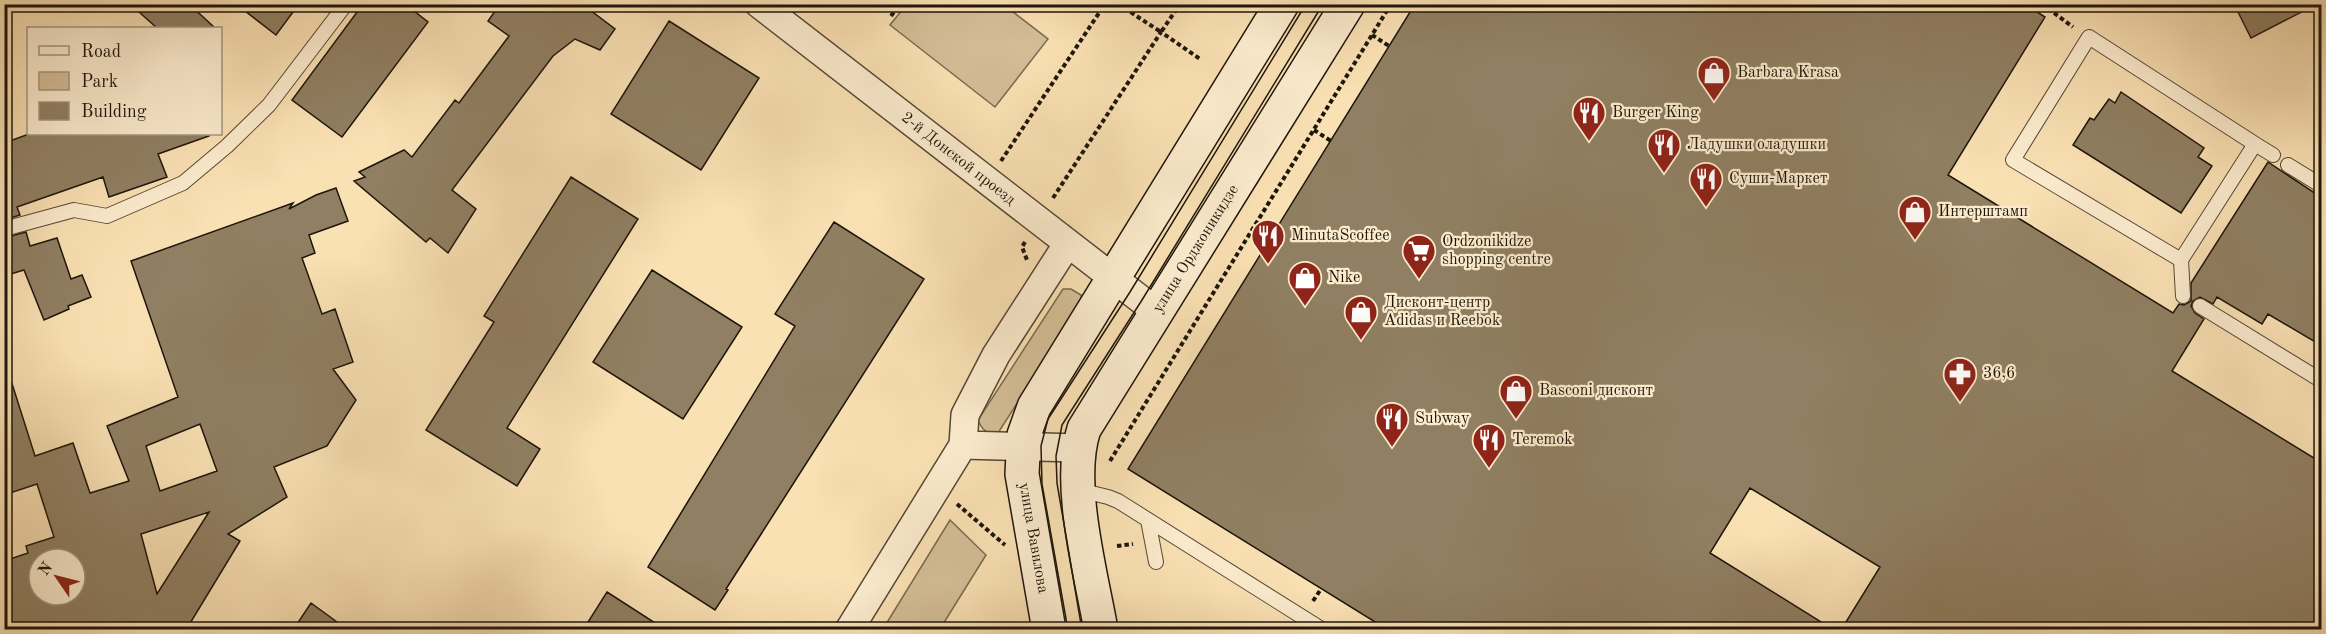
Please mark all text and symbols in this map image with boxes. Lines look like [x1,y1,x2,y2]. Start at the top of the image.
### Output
legend [27,27,222,135]
text: Road [81,43,121,61]
shop icon: Barbara Krasa [1696,55,1732,102]
place label: Barbara Krasa [1737,65,1839,81]
text: Park [81,73,118,91]
restaurant icon: Burger King [1571,95,1607,142]
text: Building [81,103,147,121]
place label: Burger King [1612,105,1699,121]
street label: 2-й Донской проезд [898,110,1018,208]
restaurant icon: Ладушки оладушки [1646,127,1682,174]
place label: Ладушки оладушки [1687,137,1826,153]
restaurant icon: Суши-Маркет [1688,161,1724,208]
place label: Суши-Маркет [1729,171,1827,187]
street label: улица Орджоникидзе [1150,182,1242,316]
shop icon: Интерштамп [1897,194,1933,241]
place label: Интерштамп [1938,204,2028,220]
restaurant icon: MinutaScoffee [1250,218,1286,265]
place label: MinutaScoffee [1291,228,1390,244]
supermarket icon: Ordzonikidze shopping centre [1401,233,1437,280]
place label: Ordzonikidze shopping centre [1442,234,1551,268]
shop icon: Nike [1287,260,1323,307]
place label: Nike [1328,270,1360,286]
shop icon: Дисконт-центр Adidas и Reebok [1343,294,1379,341]
place label: Дисконт-центр Adidas и Reebok [1384,295,1500,329]
pharmacy icon: 36,6 [1942,356,1978,403]
place label: 36,6 [1983,366,2015,382]
shop icon: Basconi дисконт [1498,373,1534,420]
place label: Basconi дисконт [1539,383,1653,399]
restaurant icon: Subway [1374,401,1410,448]
place label: Subway [1415,411,1470,427]
restaurant icon: Teremok [1471,422,1507,469]
place label: Teremok [1512,432,1573,448]
street label: улица Вавилова [1015,481,1051,595]
north arrow [27,547,87,607]
text: N [36,559,57,579]

